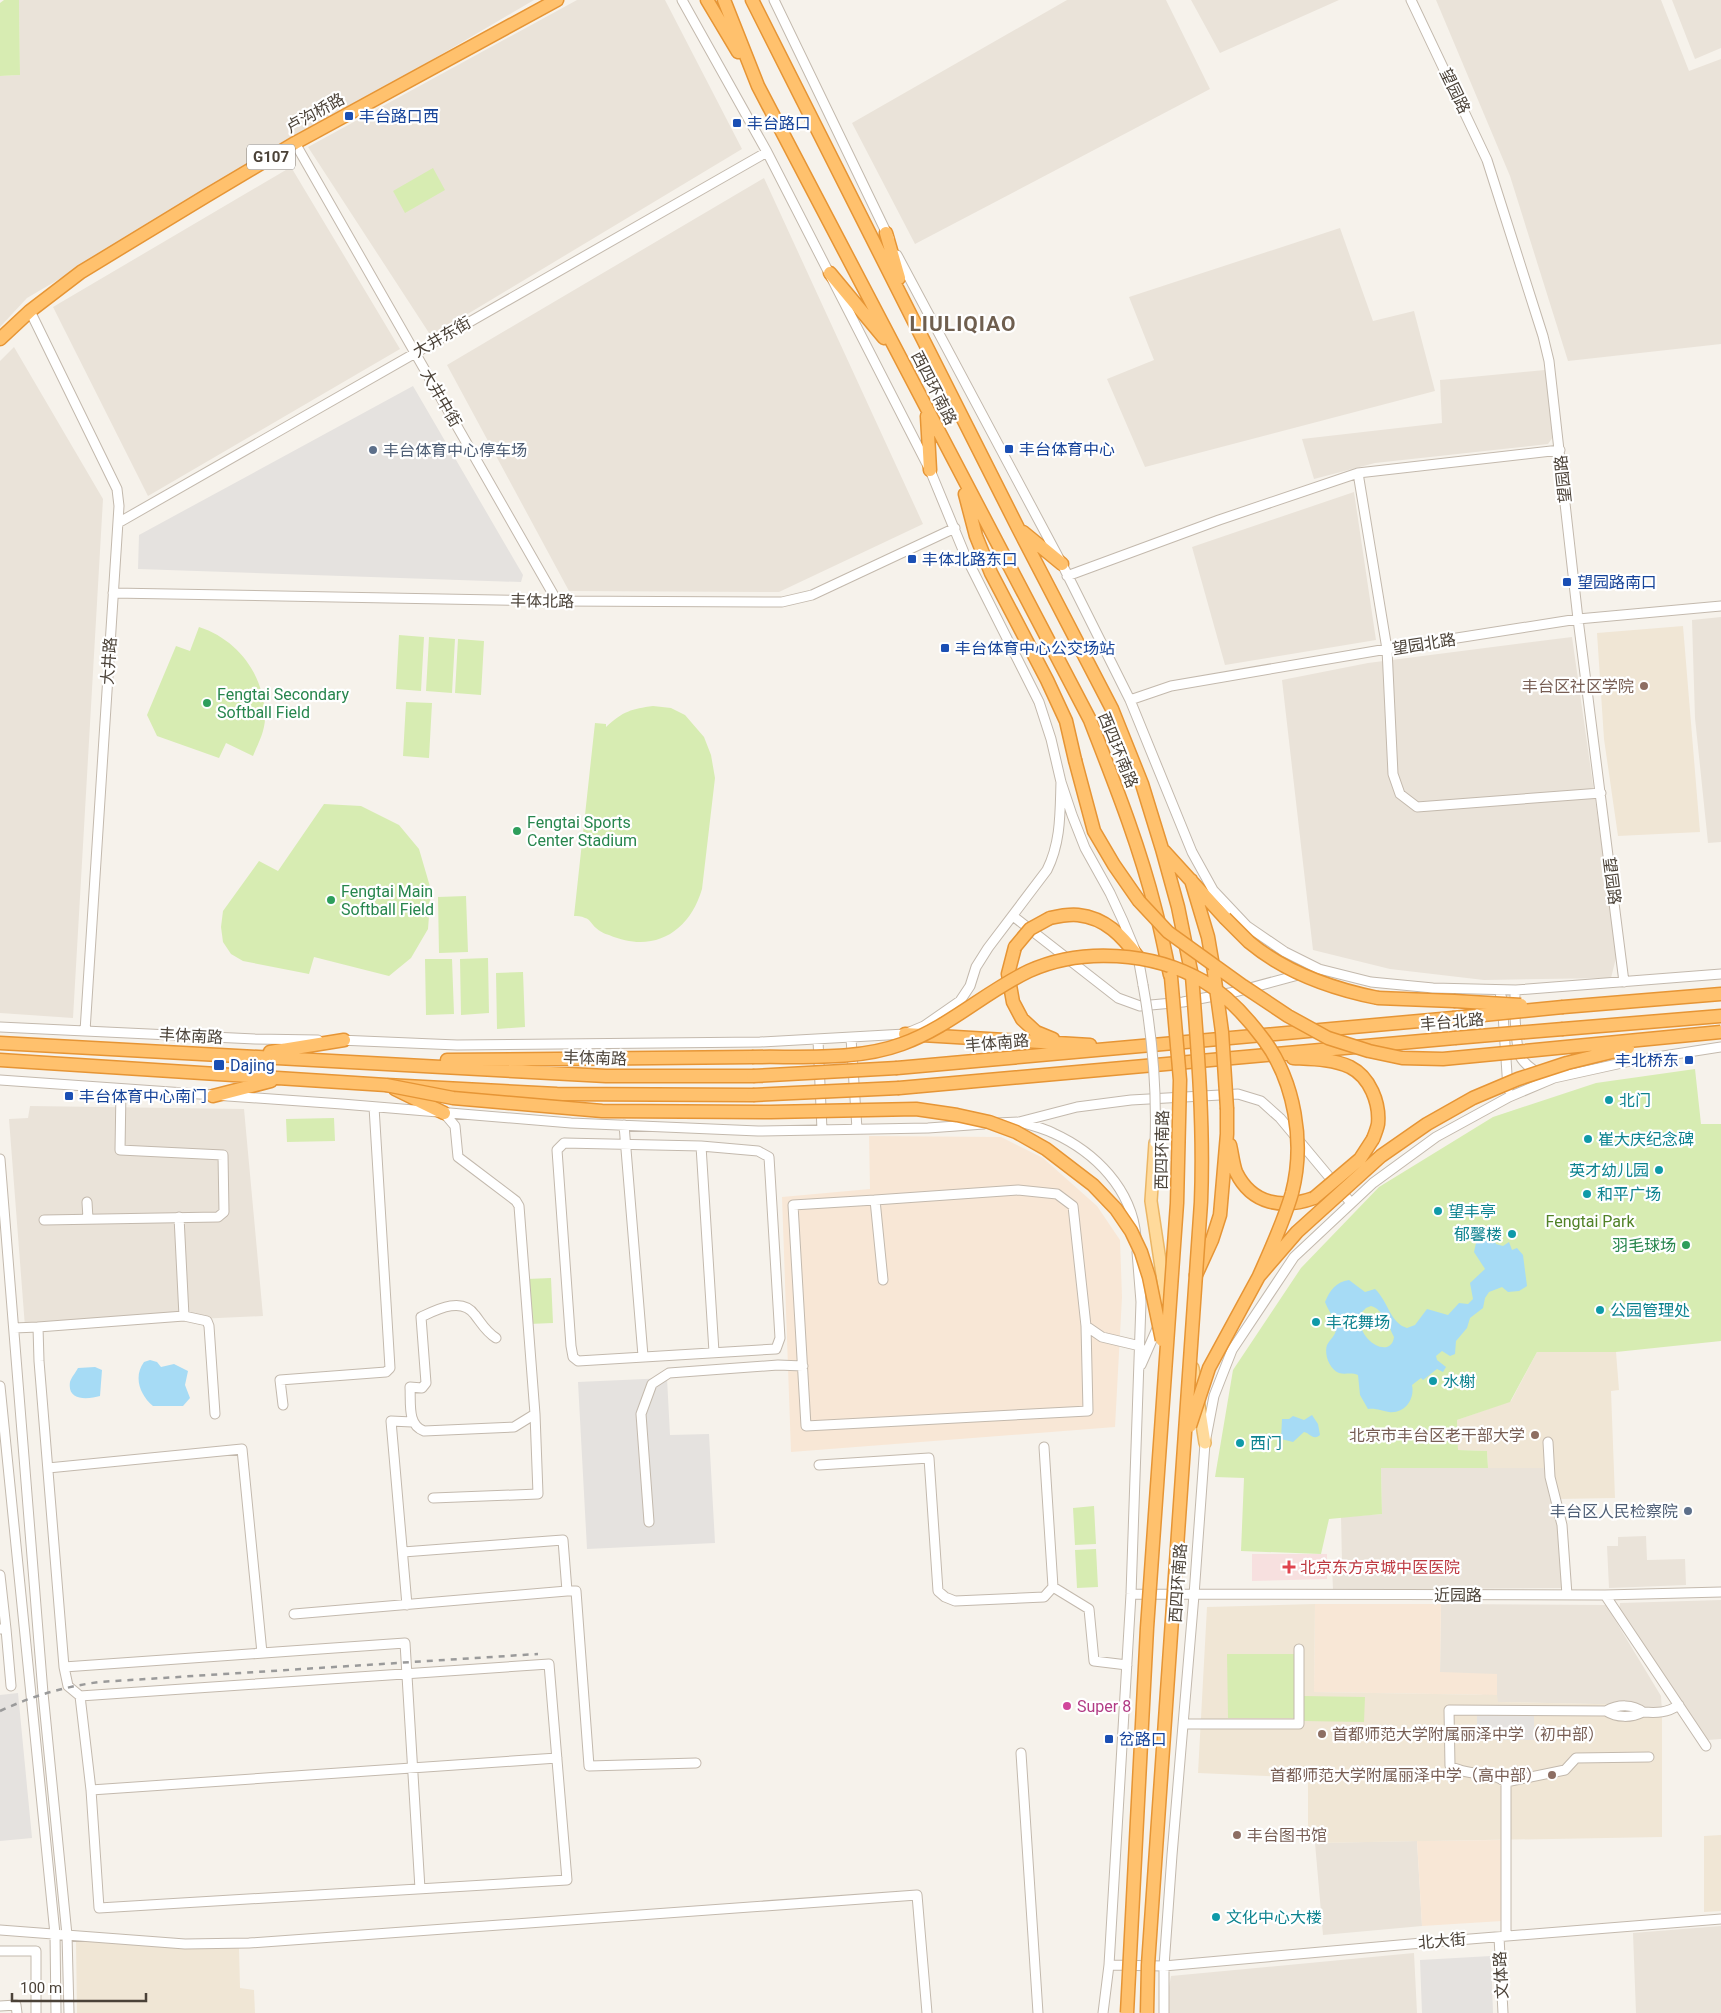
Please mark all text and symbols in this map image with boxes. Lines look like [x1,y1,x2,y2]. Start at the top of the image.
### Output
street label: 望园路 [1436,65,1474,117]
street label: 卢沟桥路 [282,89,348,137]
place label: 丰台路口西 [359,107,439,126]
marker: 丰台路口西 [343,110,355,122]
place label: 丰台路口 [747,114,811,133]
marker: 丰台路口 [731,117,743,129]
road number: G107 [247,144,295,170]
district label: LIULIQIAO [909,312,1017,336]
street label: 大井东街 [410,313,474,361]
street label: 西四环南路 [907,348,961,428]
street label: 大井中街 [417,366,465,430]
place label: 丰台体育中心 [1019,440,1115,459]
place label: 丰台体育中心停车场 [383,441,527,460]
marker: 丰台体育中心 [1003,443,1015,455]
marker: 丰台体育中心停车场 [367,444,379,456]
street label: 望园路 [1551,454,1575,504]
place label: 丰体北路东口 [922,550,1018,569]
marker: 丰体北路东口 [906,553,918,565]
place label: 望园路南口 [1577,573,1657,592]
marker: 望园路南口 [1561,576,1573,588]
street label: 丰体北路 [510,591,574,611]
street label: 望园北路 [1391,630,1457,658]
street label: 大井路 [98,636,120,686]
place label: 丰台体育中心公交场站 [955,639,1115,658]
marker: 丰台体育中心公交场站 [939,642,951,654]
place label: 丰台区社区学院 [1522,677,1634,696]
marker: 丰台区社区学院 [1638,680,1650,692]
place label: Fengtai Secondary Softball Field [217,685,349,722]
marker: Fengtai Secondary Softball Field [201,697,213,709]
street label: 西四环南路 [1094,709,1142,791]
place label: Fengtai Sports Center Stadium [527,813,637,850]
marker: Fengtai Sports Center Stadium [511,825,523,837]
street label: 望园路 [1600,856,1624,906]
place label: Fengtai Main Softball Field [341,882,434,919]
marker: Fengtai Main Softball Field [325,894,337,906]
street label: 丰台北路 [1419,1010,1485,1034]
street label: 丰体南路 [159,1025,223,1047]
street label: 丰体南路 [964,1031,1030,1055]
street label: 丰体南路 [563,1047,627,1069]
place label: 丰北桥东 [1615,1051,1679,1070]
marker: 丰北桥东 [1683,1054,1695,1066]
place label: Dajing [230,1056,275,1075]
marker: Dajing [212,1058,226,1072]
place label: 丰台体育中心南门 [79,1087,207,1106]
marker: 丰台体育中心南门 [63,1090,75,1102]
place label: 北门 [1619,1091,1651,1110]
marker: 北门 [1603,1094,1615,1106]
street label: 西四环南路 [1152,1110,1172,1190]
place label: 崔大庆纪念碑 [1598,1130,1694,1149]
marker: 崔大庆纪念碑 [1582,1133,1594,1145]
place label: 英才幼儿园 [1569,1161,1649,1180]
marker: 英才幼儿园 [1653,1164,1665,1176]
place label: 和平广场 [1597,1185,1661,1204]
marker: 和平广场 [1581,1188,1593,1200]
place label: 望丰亭 [1448,1202,1496,1221]
marker: 望丰亭 [1432,1205,1444,1217]
park label: Fengtai Park [1545,1212,1635,1231]
place label: 郁馨楼 [1454,1225,1502,1244]
marker: 郁馨楼 [1506,1228,1518,1240]
place label: 羽毛球场 [1612,1236,1676,1255]
marker: 羽毛球场 [1680,1239,1692,1251]
place label: 公园管理处 [1610,1301,1690,1320]
marker: 公园管理处 [1594,1304,1606,1316]
place label: 丰花舞场 [1326,1313,1390,1332]
marker: 丰花舞场 [1310,1316,1322,1328]
place label: 水榭 [1443,1372,1475,1391]
marker: 水榭 [1427,1375,1439,1387]
place label: 北京市丰台区老干部大学 [1349,1426,1525,1445]
marker: 北京市丰台区老干部大学 [1529,1429,1541,1441]
place label: 西门 [1250,1434,1282,1453]
marker: 西门 [1234,1437,1246,1449]
place label: 丰台区人民检察院 [1550,1502,1678,1521]
marker: 丰台区人民检察院 [1682,1505,1694,1517]
street label: 西四环南路 [1166,1542,1190,1624]
place label: 北京东方京城中医医院 [1300,1558,1460,1577]
marker: 北京东方京城中医医院 [1282,1560,1296,1574]
street label: 近园路 [1434,1586,1482,1605]
place label: Super 8 [1077,1697,1131,1716]
marker: Super 8 [1061,1700,1073,1712]
place label: 首都师范大学附属丽泽中学（初中部） [1332,1725,1604,1744]
marker: 首都师范大学附属丽泽中学（初中部） [1316,1728,1328,1740]
place label: 岔路口 [1119,1730,1167,1749]
marker: 岔路口 [1103,1733,1115,1745]
place label: 首都师范大学附属丽泽中学（高中部） [1270,1766,1542,1785]
marker: 首都师范大学附属丽泽中学（高中部） [1546,1769,1558,1781]
place label: 丰台图书馆 [1247,1826,1327,1845]
marker: 丰台图书馆 [1231,1829,1243,1841]
place label: 文化中心大楼 [1226,1908,1322,1927]
marker: 文化中心大楼 [1210,1911,1222,1923]
street label: 北大街 [1417,1929,1467,1953]
street label: 文体路 [1490,1951,1512,1999]
scale bar [12,1970,146,2002]
text: 100 m [20,1979,62,1997]

